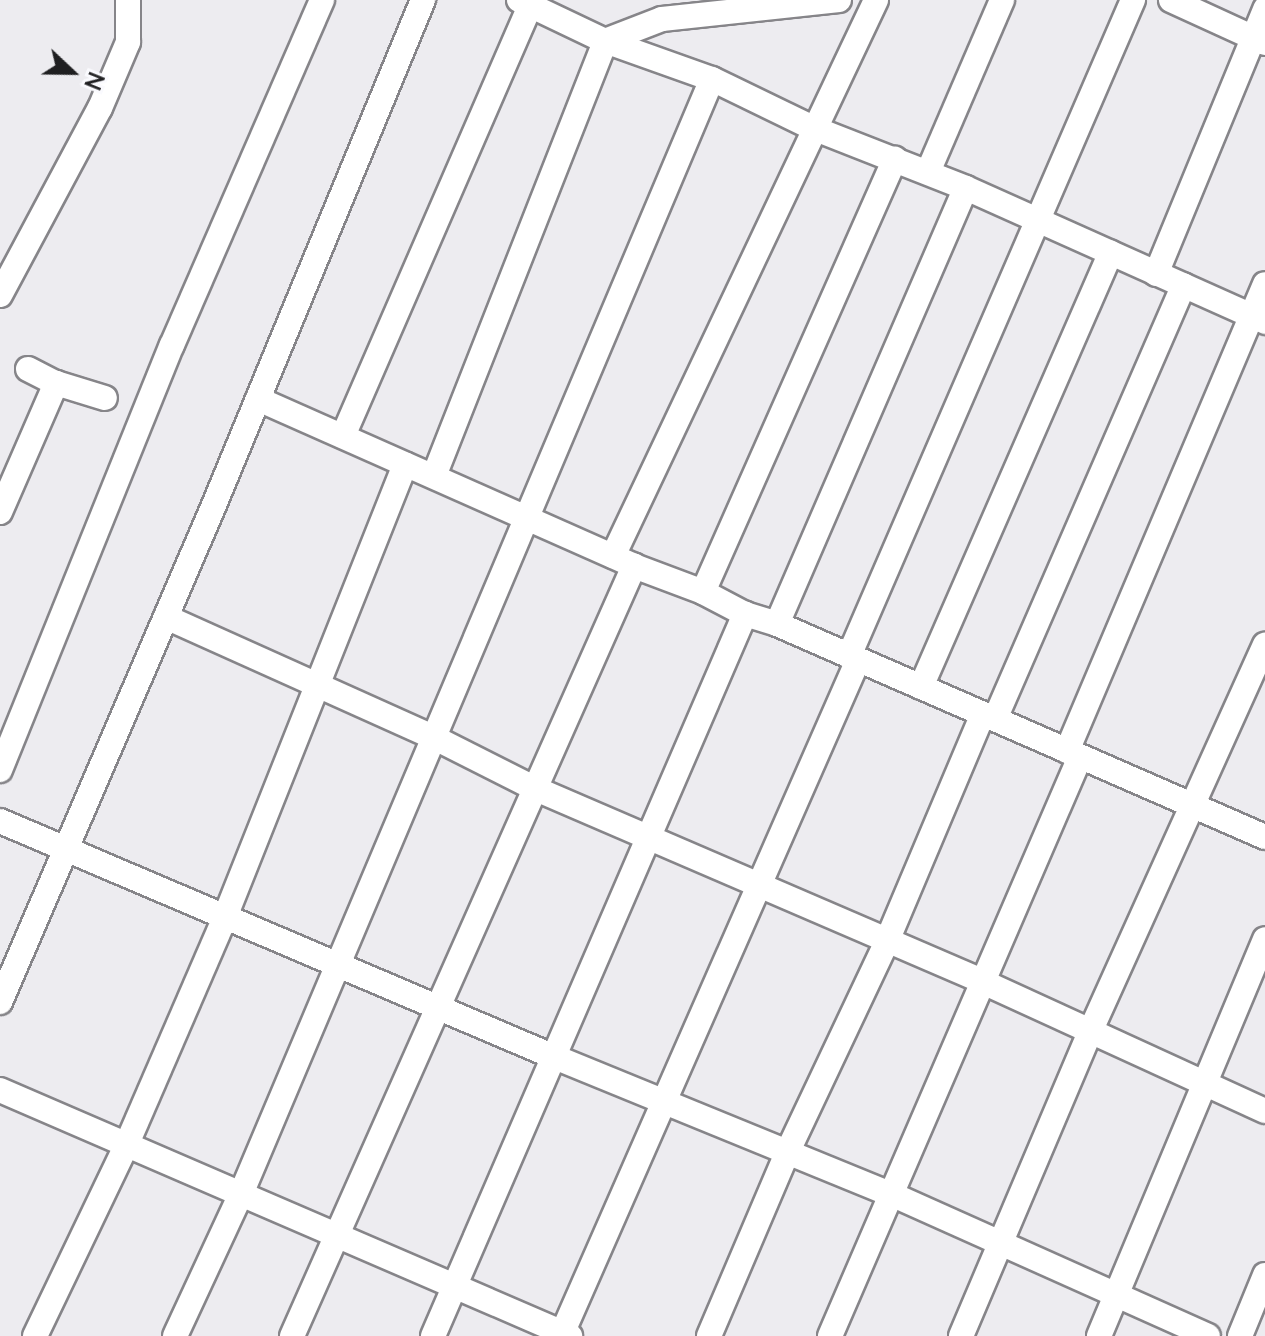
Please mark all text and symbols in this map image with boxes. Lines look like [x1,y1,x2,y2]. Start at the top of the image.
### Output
north arrow [32,32,112,112]
text: N [79,68,110,94]

